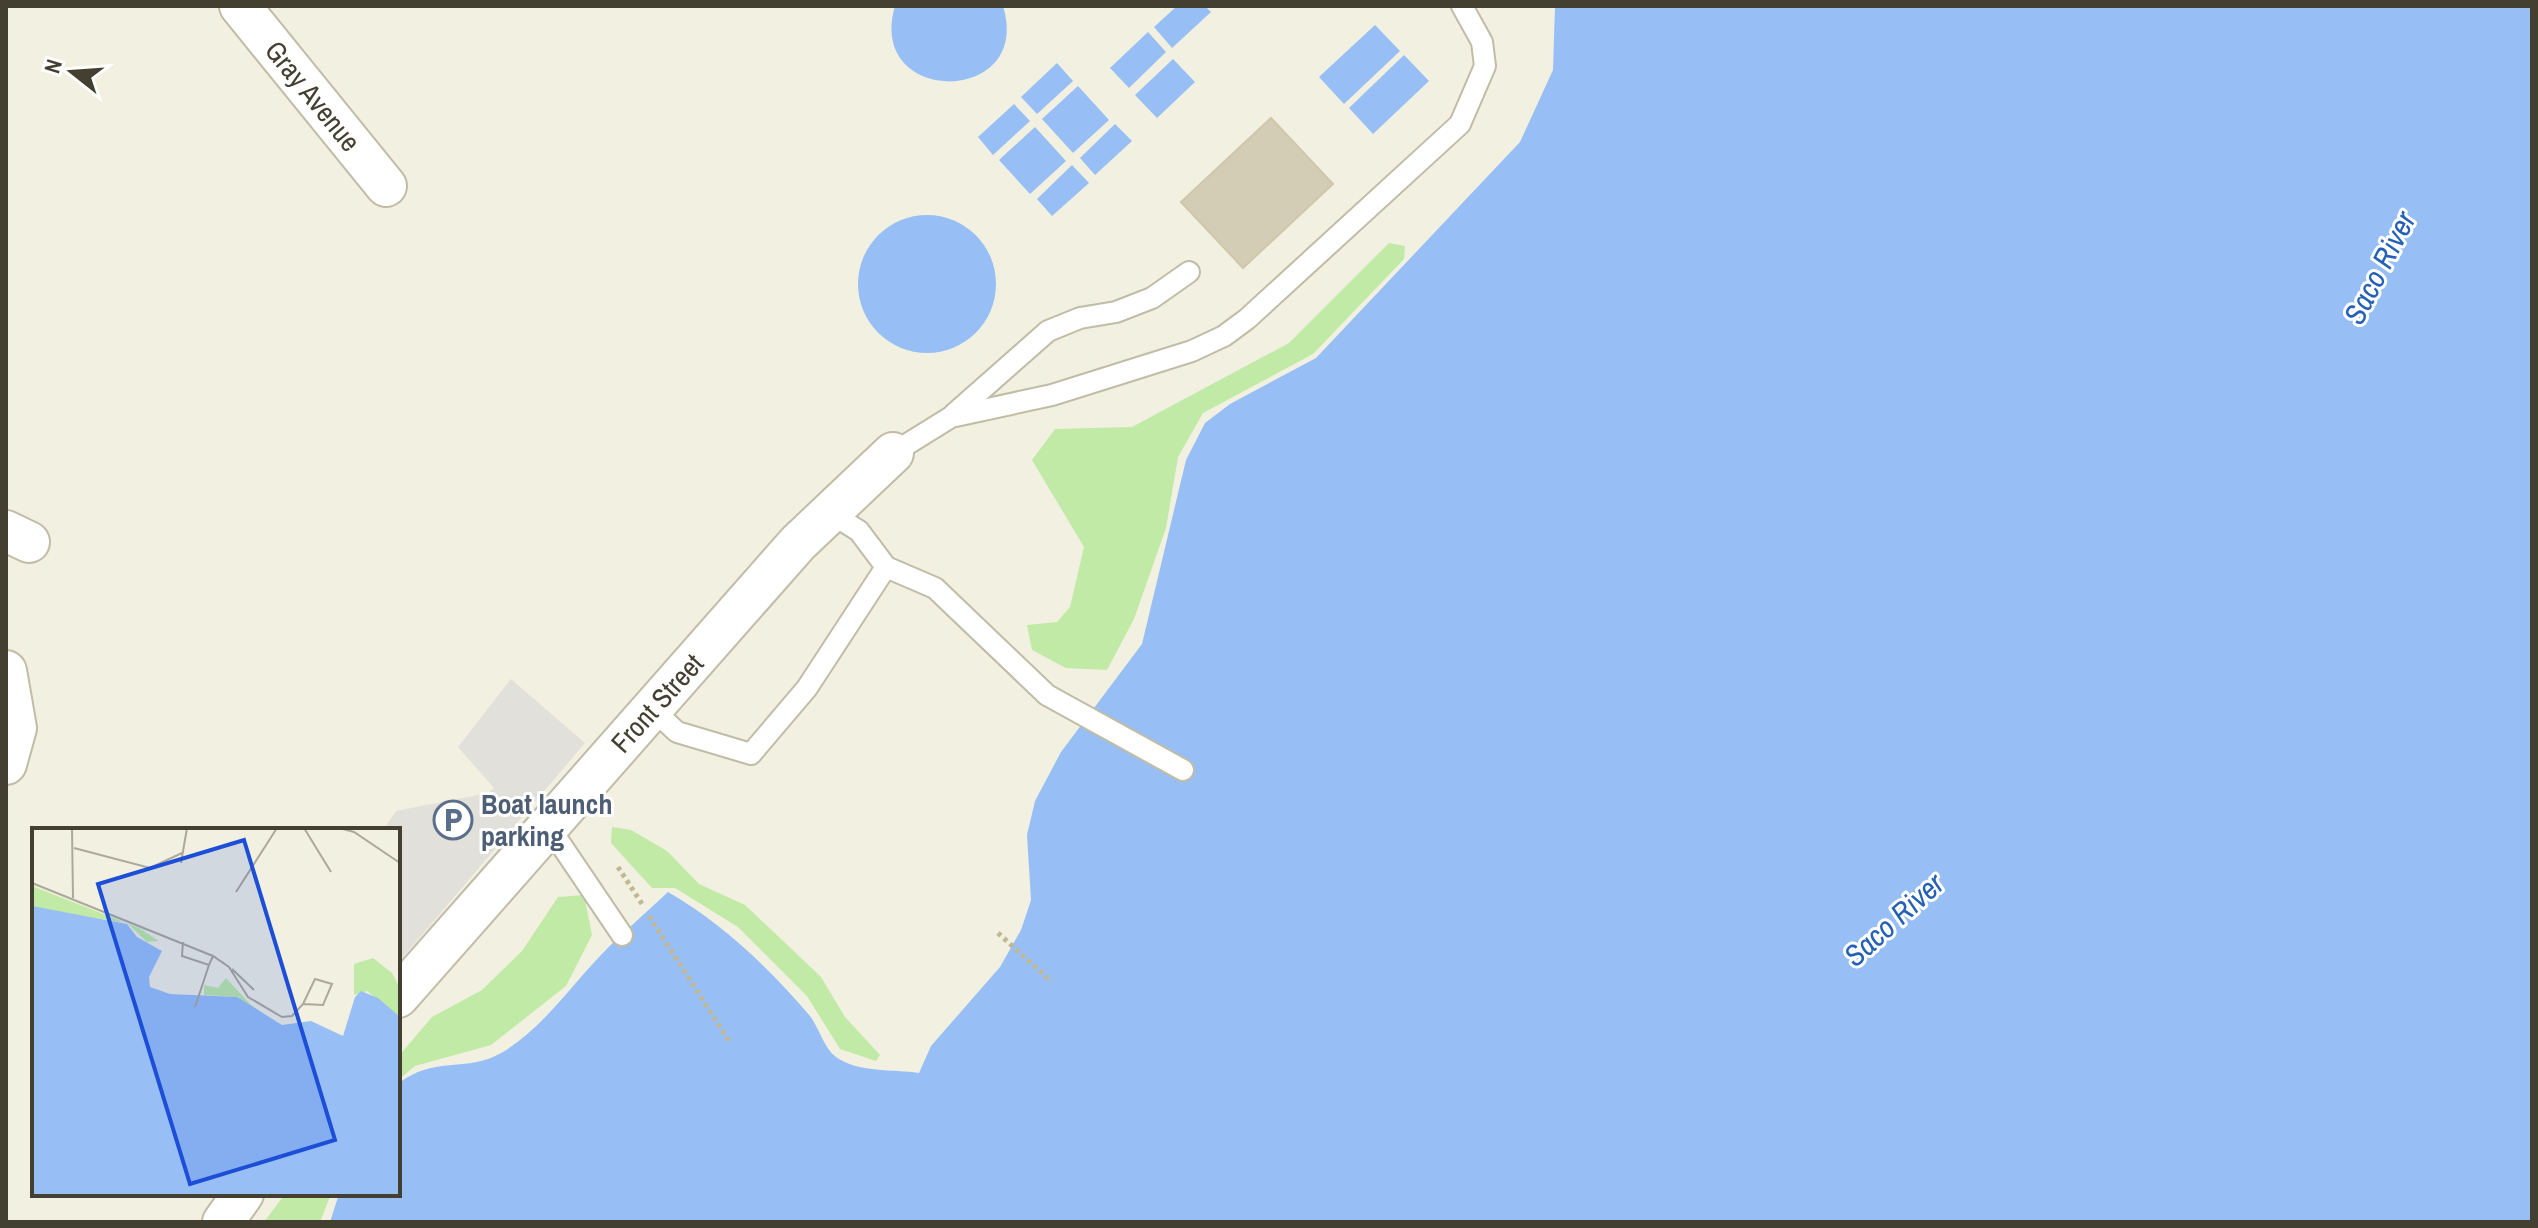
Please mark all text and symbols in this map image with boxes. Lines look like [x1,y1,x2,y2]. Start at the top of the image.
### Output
north arrow [32,32,112,112]
street label: Gray Avenue [257,33,369,159]
text: N [37,56,69,77]
water label: Saco River [2334,204,2425,331]
street label: Front Street [602,645,712,761]
place label: Boat launch parking [481,785,612,855]
parking icon: Boat launch parking [432,799,474,841]
inset map [32,828,400,1196]
water label: Saco River [1835,863,1953,975]

